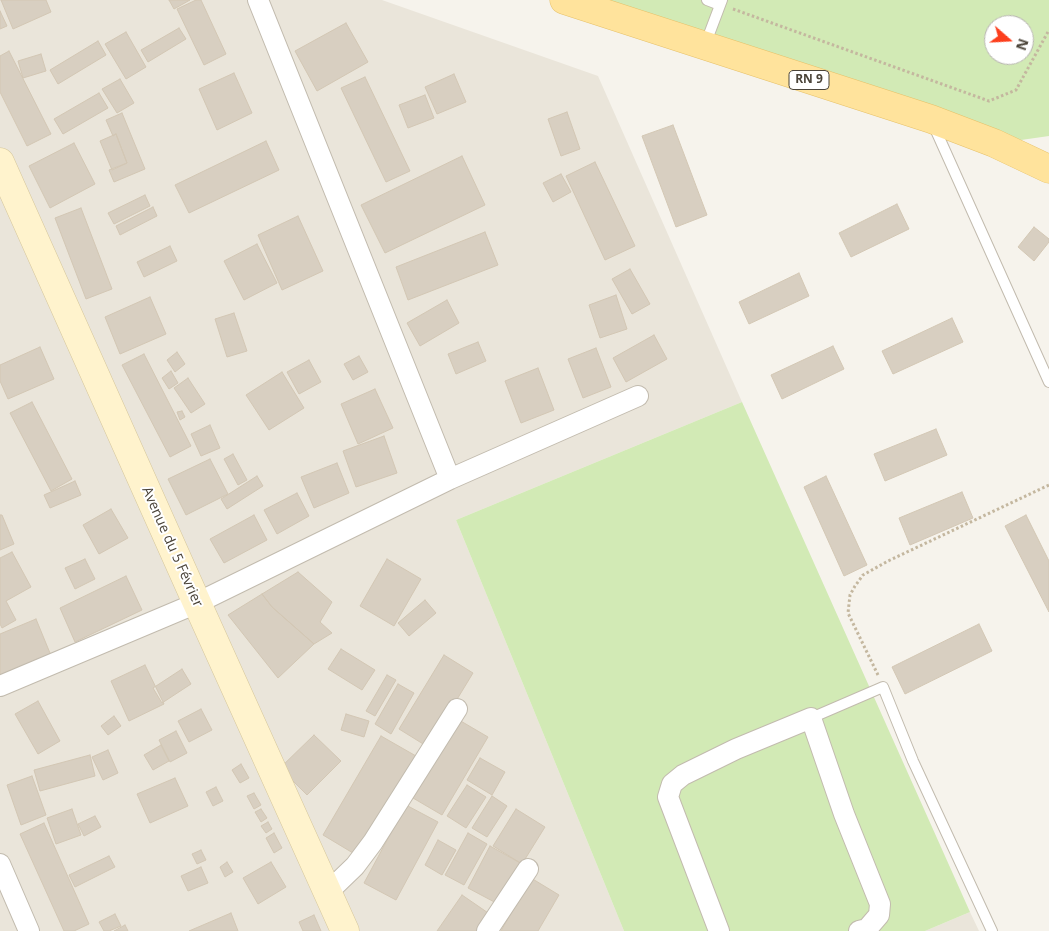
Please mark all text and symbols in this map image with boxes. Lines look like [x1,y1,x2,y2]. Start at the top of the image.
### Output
north arrow [984,15,1034,65]
text: N [1012,36,1034,53]
road number: RN 9 [789,70,829,90]
street label: Avenue du 5 Février [138,484,206,610]

